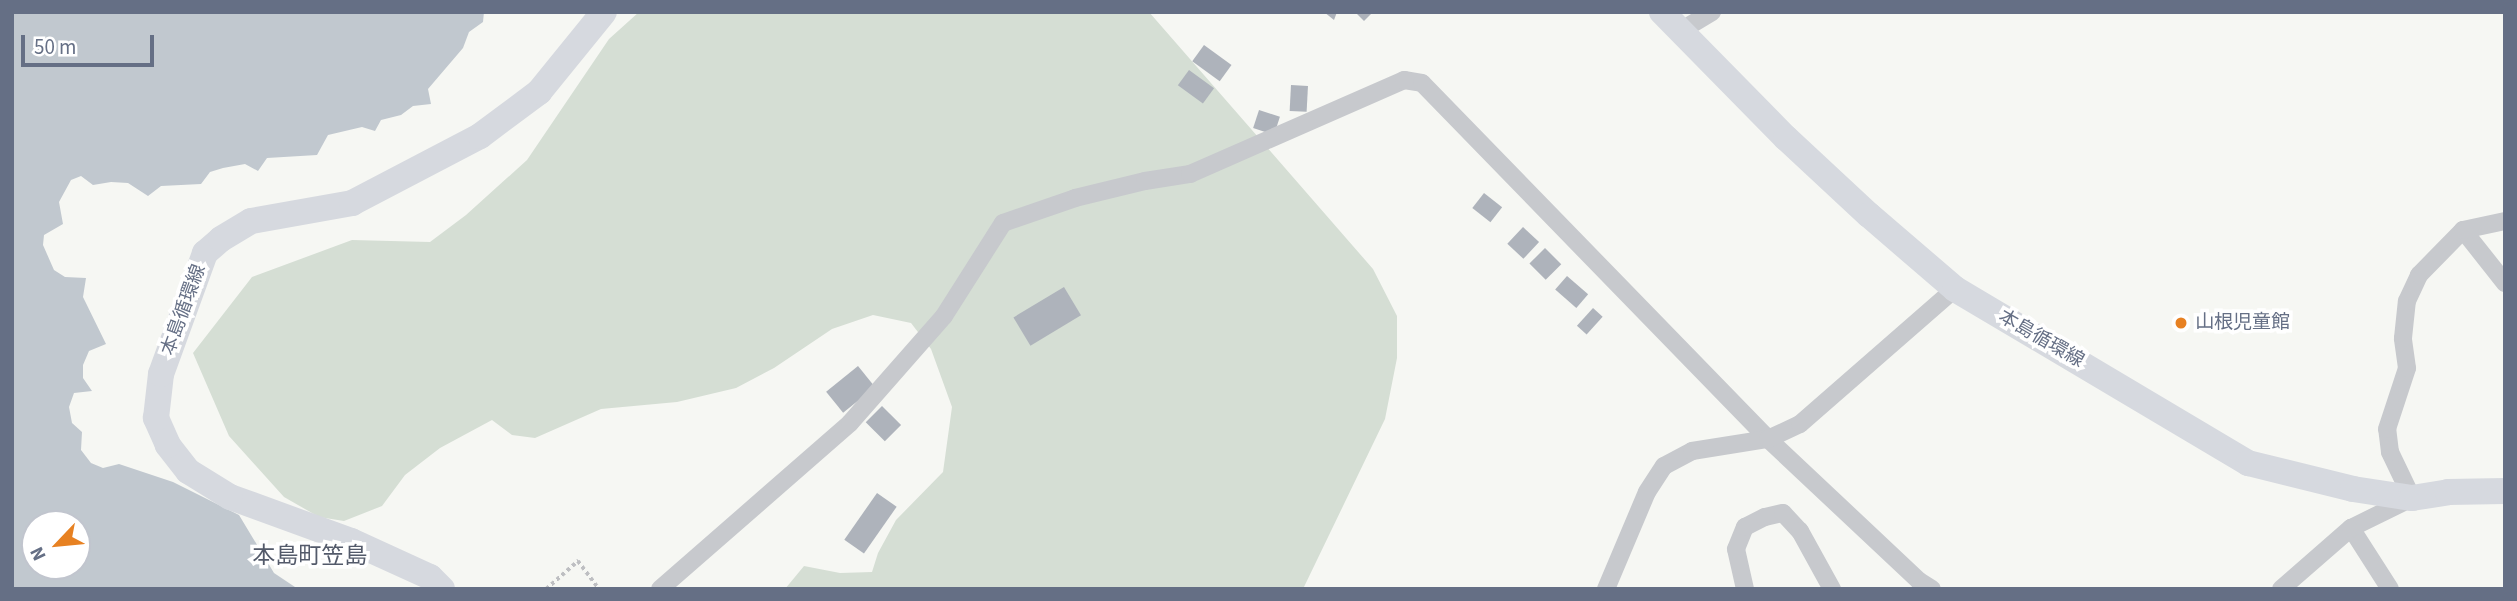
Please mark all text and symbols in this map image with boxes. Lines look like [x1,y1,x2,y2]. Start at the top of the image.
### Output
scale bar [24,21,158,65]
text: 50 m [34,32,76,62]
street label: 本島循環線 [157,261,211,359]
street label: 本島循環線 [1994,305,2088,373]
place label: 山根児童館 [2195,312,2290,334]
marker: 山根児童館 [2173,315,2189,331]
north arrow [21,510,91,580]
text: N [24,542,53,565]
district label: 本島町笠島 [253,542,367,570]

